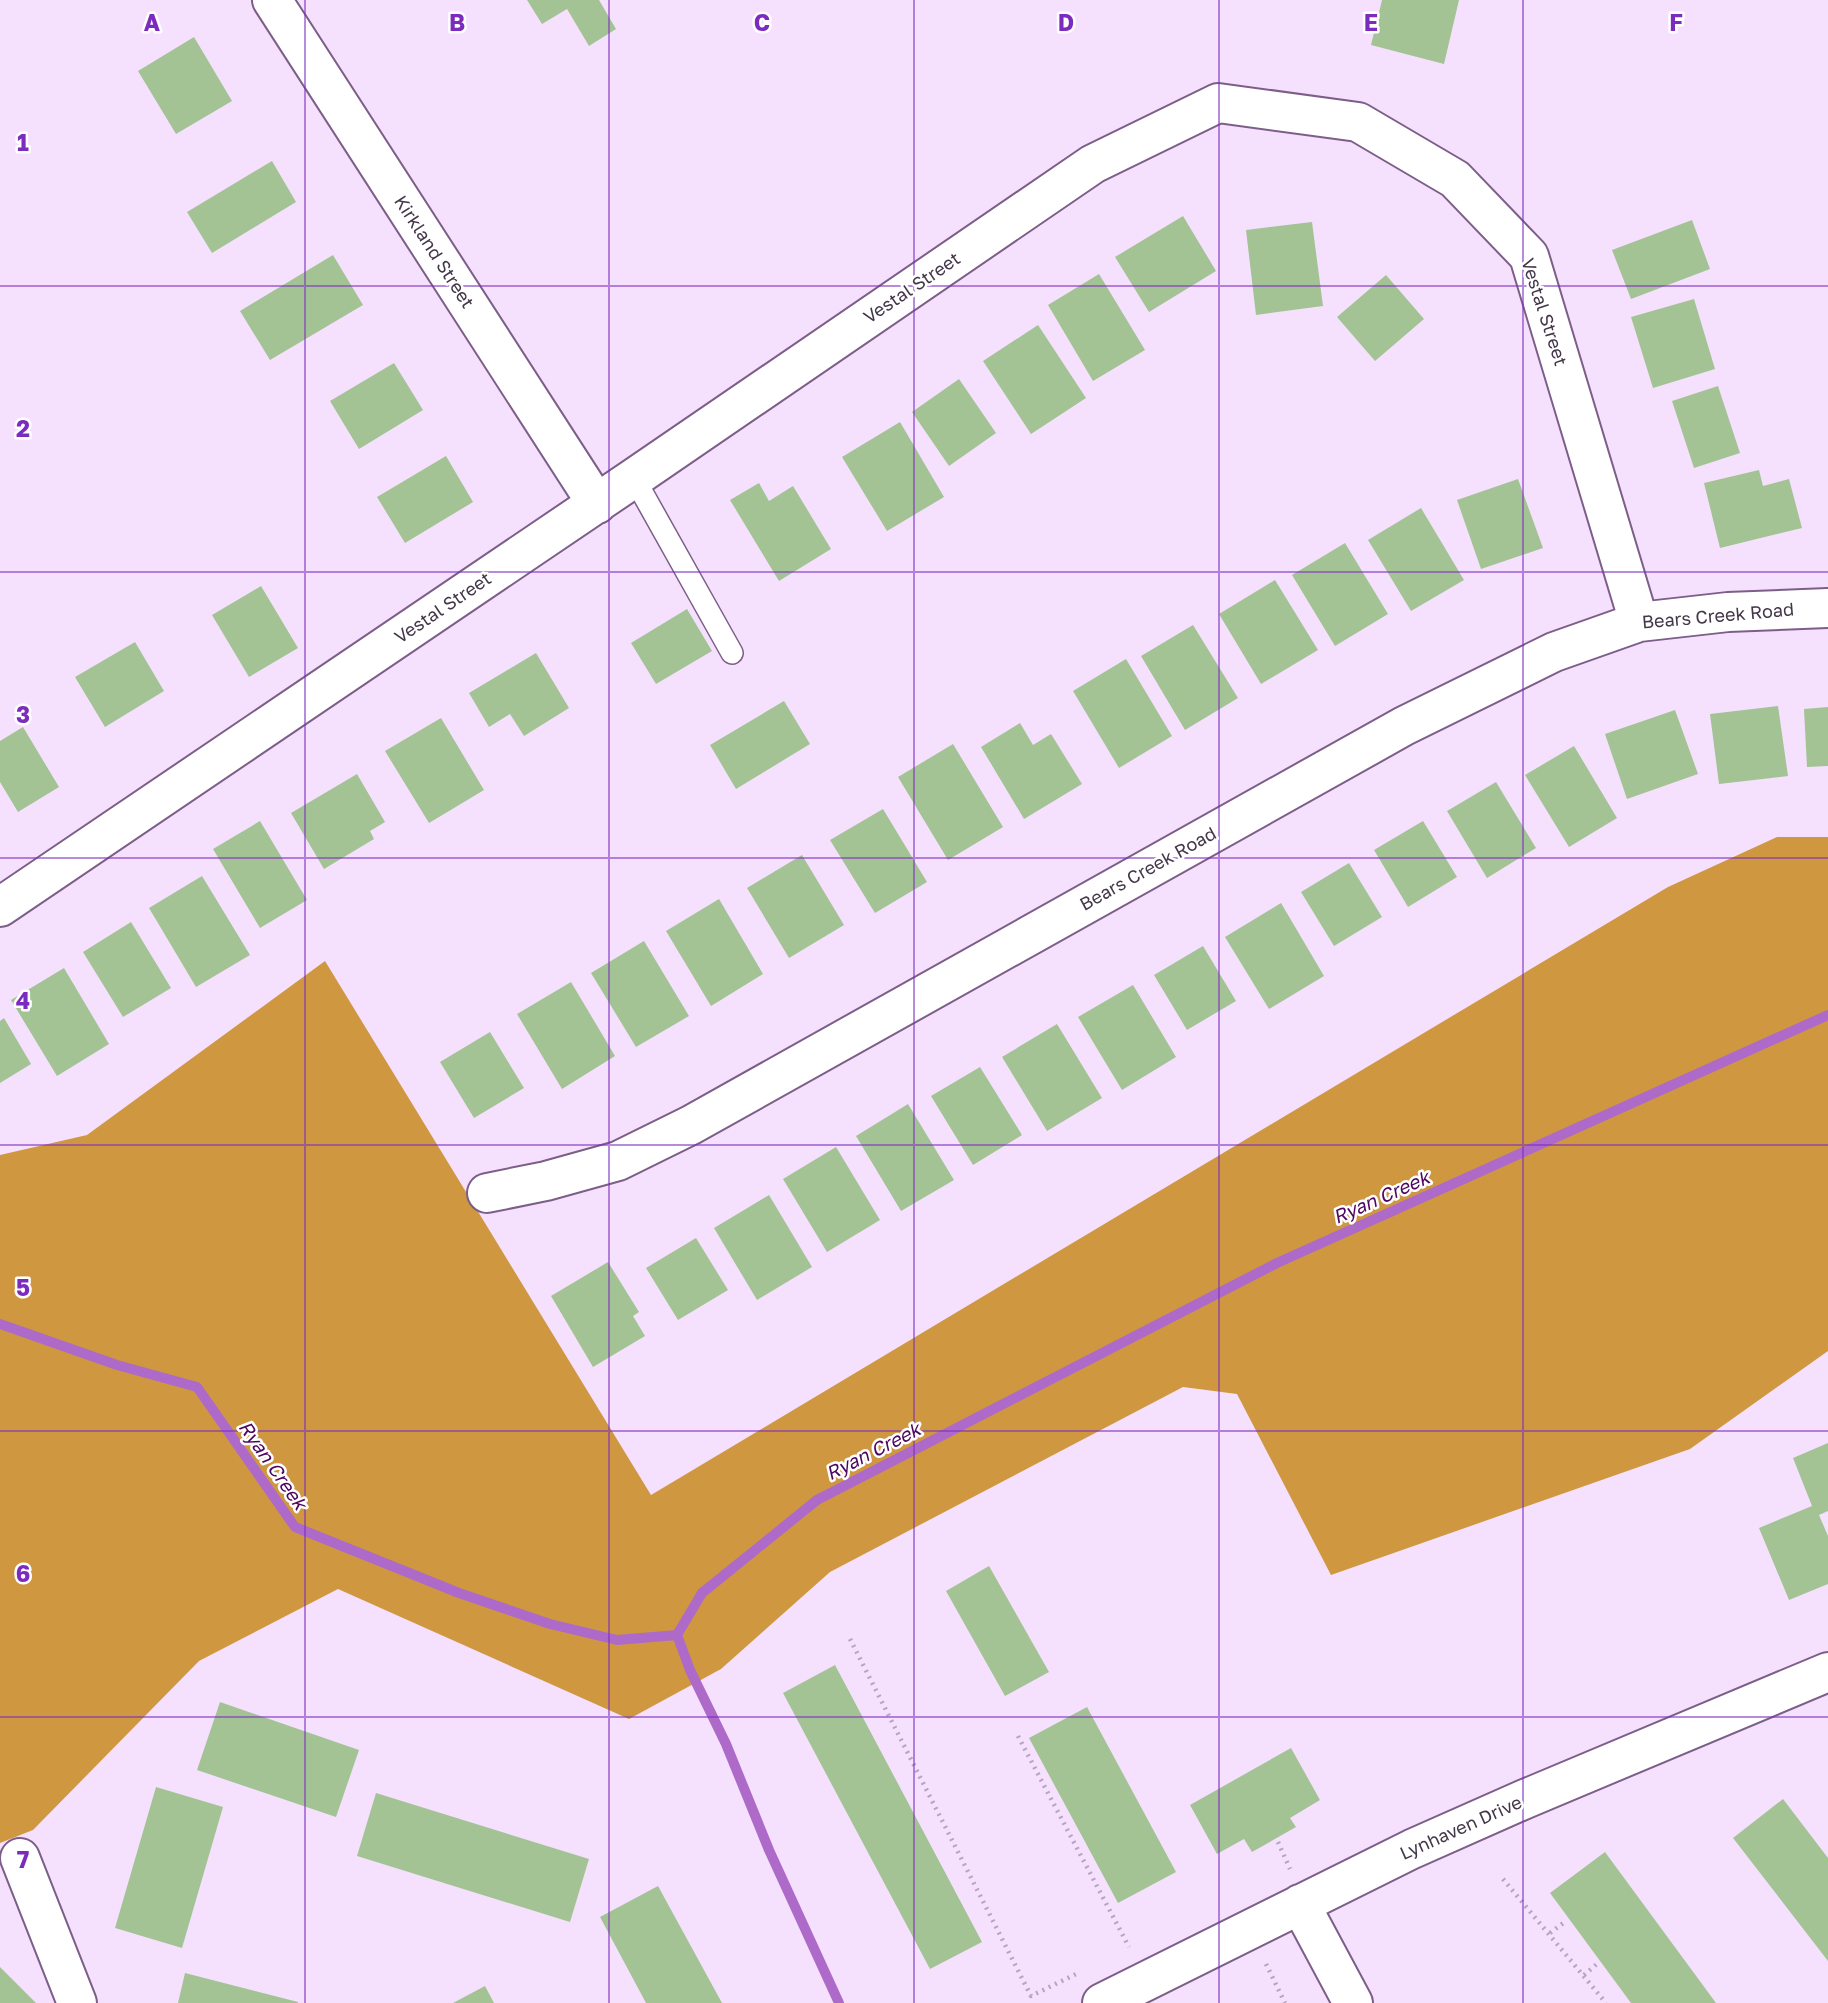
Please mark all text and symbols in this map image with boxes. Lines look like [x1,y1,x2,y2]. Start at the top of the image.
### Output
text: A [144,8,161,36]
text: B [449,8,465,36]
text: C [754,8,770,36]
text: D [1058,8,1074,36]
text: E [1364,8,1378,36]
text: F [1669,8,1683,36]
text: 1 [17,128,29,156]
street label: Kirkland Street [390,191,480,312]
street label: Vestal Street [859,247,964,328]
street label: Vestal Street [1517,255,1573,368]
text: 2 [16,414,30,442]
street label: Vestal Street [390,567,495,648]
street label: Bears Creek Road [1641,597,1795,633]
text: 3 [16,700,30,728]
street label: Bears Creek Road [1076,822,1220,915]
text: 4 [16,986,30,1014]
water label: Ryan Creek [1329,1164,1435,1228]
text: 5 [16,1273,30,1301]
water label: Ryan Creek [234,1416,314,1515]
water label: Ryan Creek [822,1416,926,1484]
text: 6 [16,1559,30,1587]
street label: Lynhaven Drive [1396,1790,1525,1864]
text: 7 [17,1845,29,1873]

